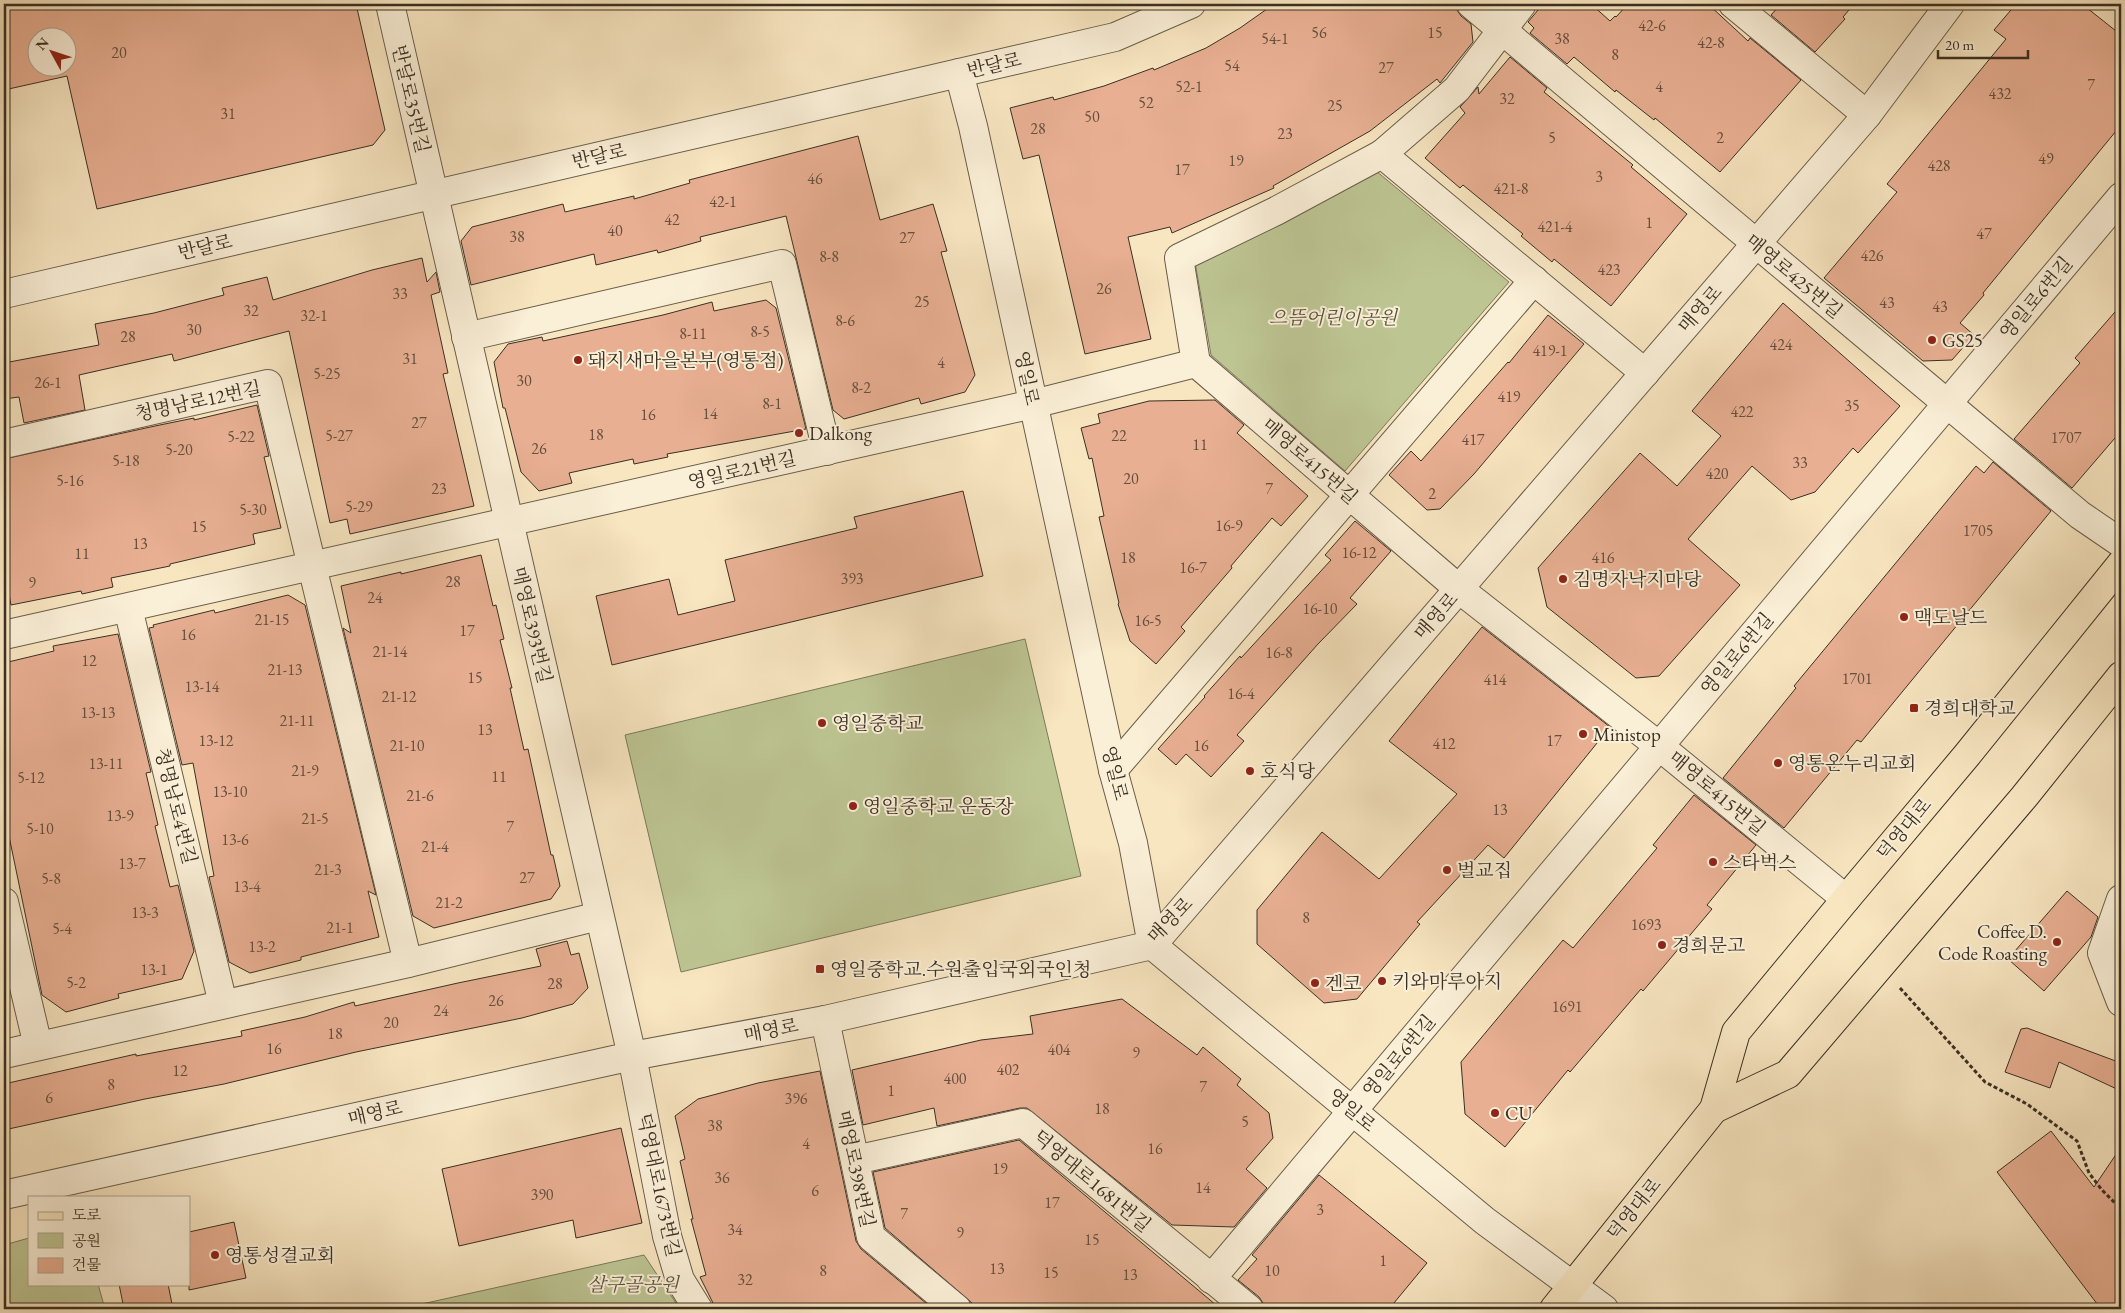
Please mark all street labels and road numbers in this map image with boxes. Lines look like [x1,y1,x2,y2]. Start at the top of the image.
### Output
street label: 반달로35번길 [386,43,436,155]
street label: 반달로 [964,47,1024,83]
street label: 반달로 [569,138,629,174]
street label: 매영로425번길 [1740,228,1848,324]
street label: 반달로 [175,229,235,265]
street label: 영일로6번길 [1994,251,2078,345]
street label: 매영로 [1673,280,1727,338]
street label: 영일로 [1009,348,1045,408]
street label: 청명남로12번길 [133,375,263,427]
street label: 매영로415번길 [1257,412,1363,510]
street label: 영일로21번길 [686,445,798,495]
street label: 매영로393번길 [506,564,558,686]
street label: 매영로 [1409,587,1463,645]
street label: 영일로6번길 [1695,607,1779,701]
street label: 영일로 [1096,743,1134,803]
street label: 청명남로4번길 [149,745,203,867]
street label: 매영로415번길 [1663,745,1771,841]
street label: 덕영대로 [1871,793,1937,865]
street label: 매영로 [1142,892,1198,948]
street label: 영일로6번길 [1357,1009,1441,1103]
street label: 매영로 [742,1012,800,1048]
street label: 영일로 [1323,1083,1381,1137]
street label: 매영로 [345,1095,405,1131]
street label: 매영로398번길 [831,1108,881,1230]
street label: 덕영대로1673번길 [632,1111,686,1259]
street label: 덕영대로1681번길 [1028,1124,1156,1238]
street label: 덕영대로 [1601,1173,1667,1245]

